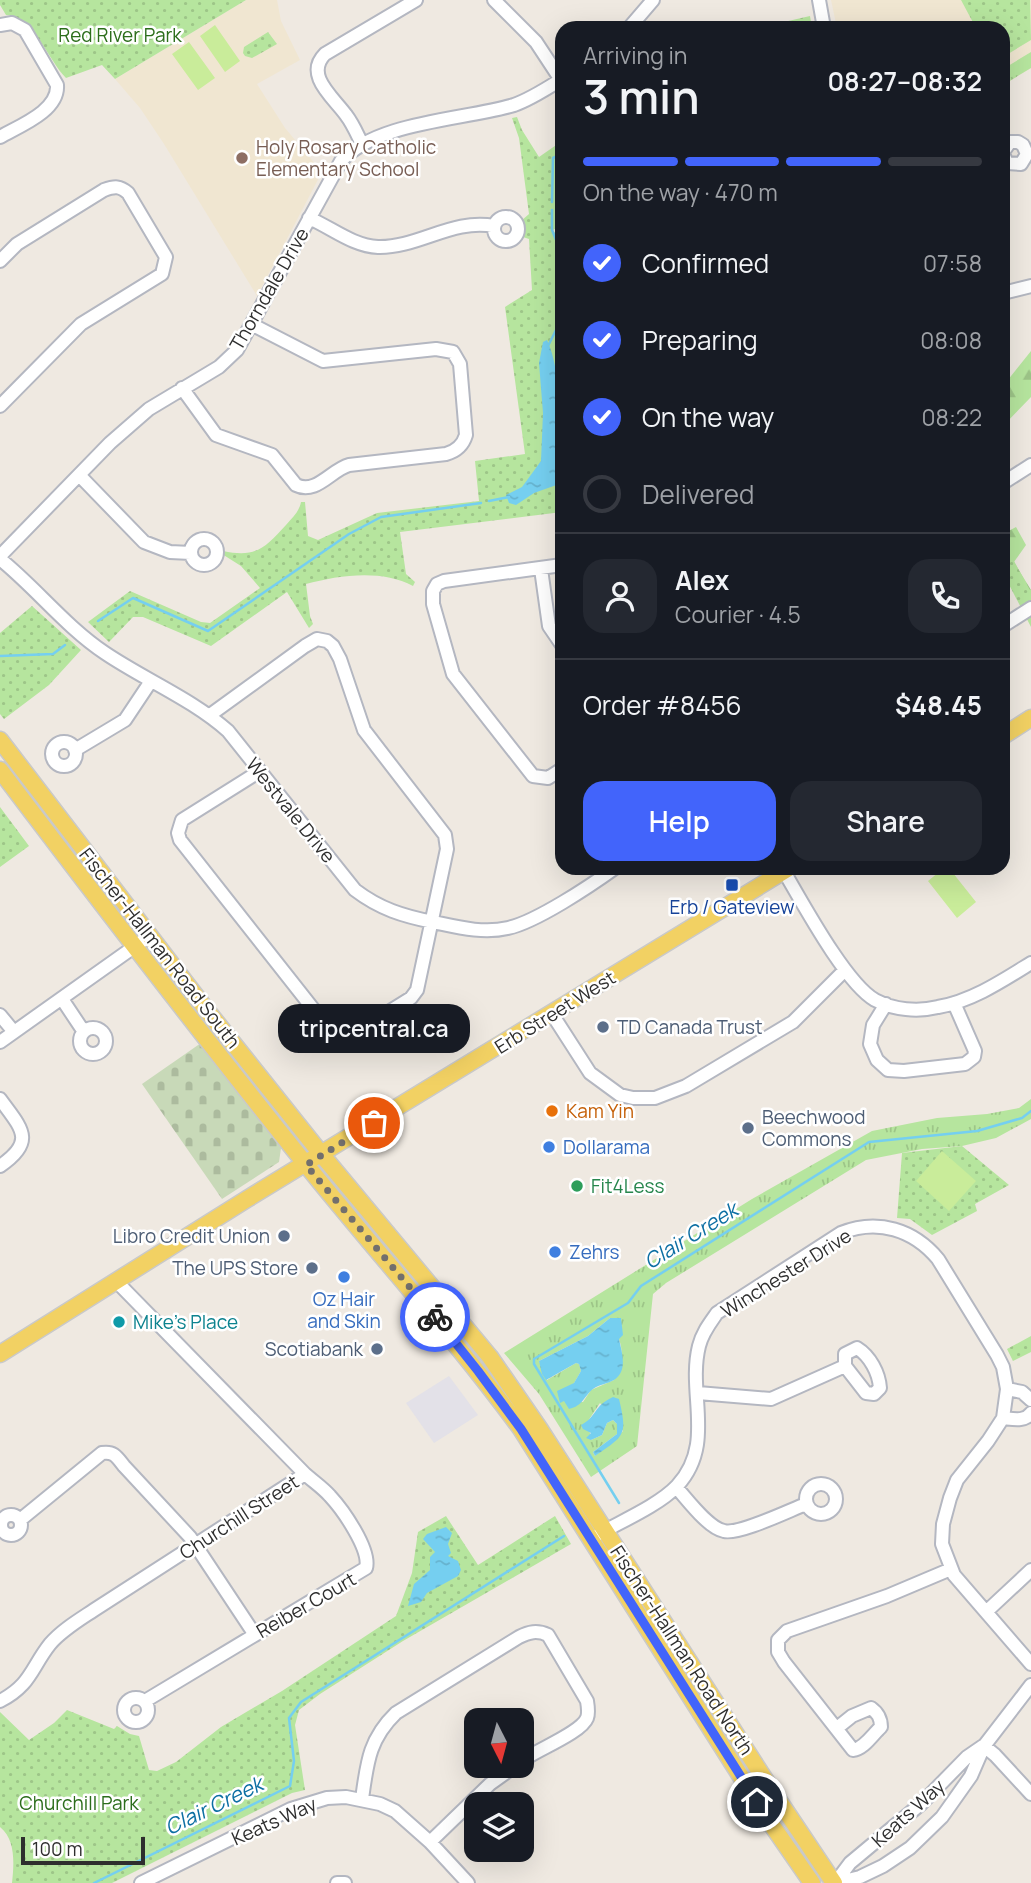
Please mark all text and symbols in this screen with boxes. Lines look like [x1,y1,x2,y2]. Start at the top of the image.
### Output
park label: Red River Park [58,22,182,48]
text: Arriving in [583,39,688,71]
text: 08:27–08:32 [827,63,982,99]
text: 3 min [583,65,700,128]
place label: Holy Rosary Catholic Elementary School [256,134,436,182]
marker: Holy Rosary Catholic Elementary School [234,150,250,166]
text: On the way · 470 m [583,176,778,208]
street label: Thorndale Drive [223,223,315,355]
icon: check [583,244,621,282]
text: Confirmed [642,245,769,281]
text: 07:58 [923,247,982,279]
icon: check [583,321,621,359]
text: Preparing [642,322,758,358]
text: 08:08 [920,324,982,356]
icon: check [583,398,621,436]
text: On the way [642,399,774,435]
text: 08:22 [922,401,982,433]
text: Delivered [642,476,754,512]
button: person [583,559,657,633]
button: phone [908,559,982,633]
text: Alex [675,562,729,598]
text: Courier · 4.5 [675,598,801,630]
text: Order #8456 [583,687,742,723]
text: $48.45 [895,687,982,723]
street label: Westvale Drive [240,752,342,868]
button: Help [583,781,776,861]
button: Share [790,781,982,861]
street label: Fischer-Hallman Road South [73,842,247,1054]
marker: Erb / Gateview [724,877,740,893]
place label: Erb / Gateview [669,894,795,920]
street label: Erb Street West [490,965,620,1059]
callout: tripcentral.ca [278,1004,470,1053]
text: tripcentral.ca [300,1012,448,1044]
place label: TD Canada Trust [617,1014,763,1040]
marker: TD Canada Trust [595,1019,611,1035]
pin [344,1093,404,1153]
place label: Kam Yin [566,1098,634,1124]
marker: Kam Yin [544,1103,560,1119]
icon: bag [355,1104,393,1142]
place label: Beechwood Commons [762,1104,866,1152]
marker: Beechwood Commons [740,1120,756,1136]
place label: Dollarama [563,1134,650,1160]
marker: Dollarama [541,1139,557,1155]
place label: Fit4Less [591,1173,665,1199]
marker: Fit4Less [569,1178,585,1194]
water label: Clair Creek [638,1194,745,1275]
street label: Winchester Drive [716,1222,856,1324]
place label: Libro Credit Union [113,1223,270,1249]
marker: Libro Credit Union [276,1228,292,1244]
place label: Zehrs [569,1239,620,1265]
marker: Zehrs [547,1244,563,1260]
place label: The UPS Store [172,1255,298,1281]
marker: The UPS Store [304,1260,320,1276]
marker: Oz Hair and Skin [336,1269,352,1285]
courier [400,1282,470,1352]
place label: Oz Hair and Skin [307,1286,381,1334]
icon: bike [416,1298,454,1336]
place label: Mike's Place [133,1309,238,1335]
marker: Mike's Place [111,1314,127,1330]
place label: Scotiabank [265,1336,364,1362]
marker: Scotiabank [369,1341,385,1357]
street label: Churchill Street [174,1469,304,1565]
street label: Fischer-Hallman Road North [604,1540,760,1760]
street label: Reiber Court [251,1566,361,1644]
north arrow [464,1708,534,1778]
map controls [464,1708,534,1862]
water label: Clair Creek [160,1768,269,1841]
pin [727,1772,787,1832]
street label: Keats Way [866,1773,950,1853]
icon: home [738,1783,776,1821]
park label: Churchill Park [19,1790,139,1816]
street label: Keats Way [227,1791,321,1851]
button: layers [464,1792,534,1862]
scale bar [21,1834,145,1866]
text: 100 m [32,1836,83,1862]

